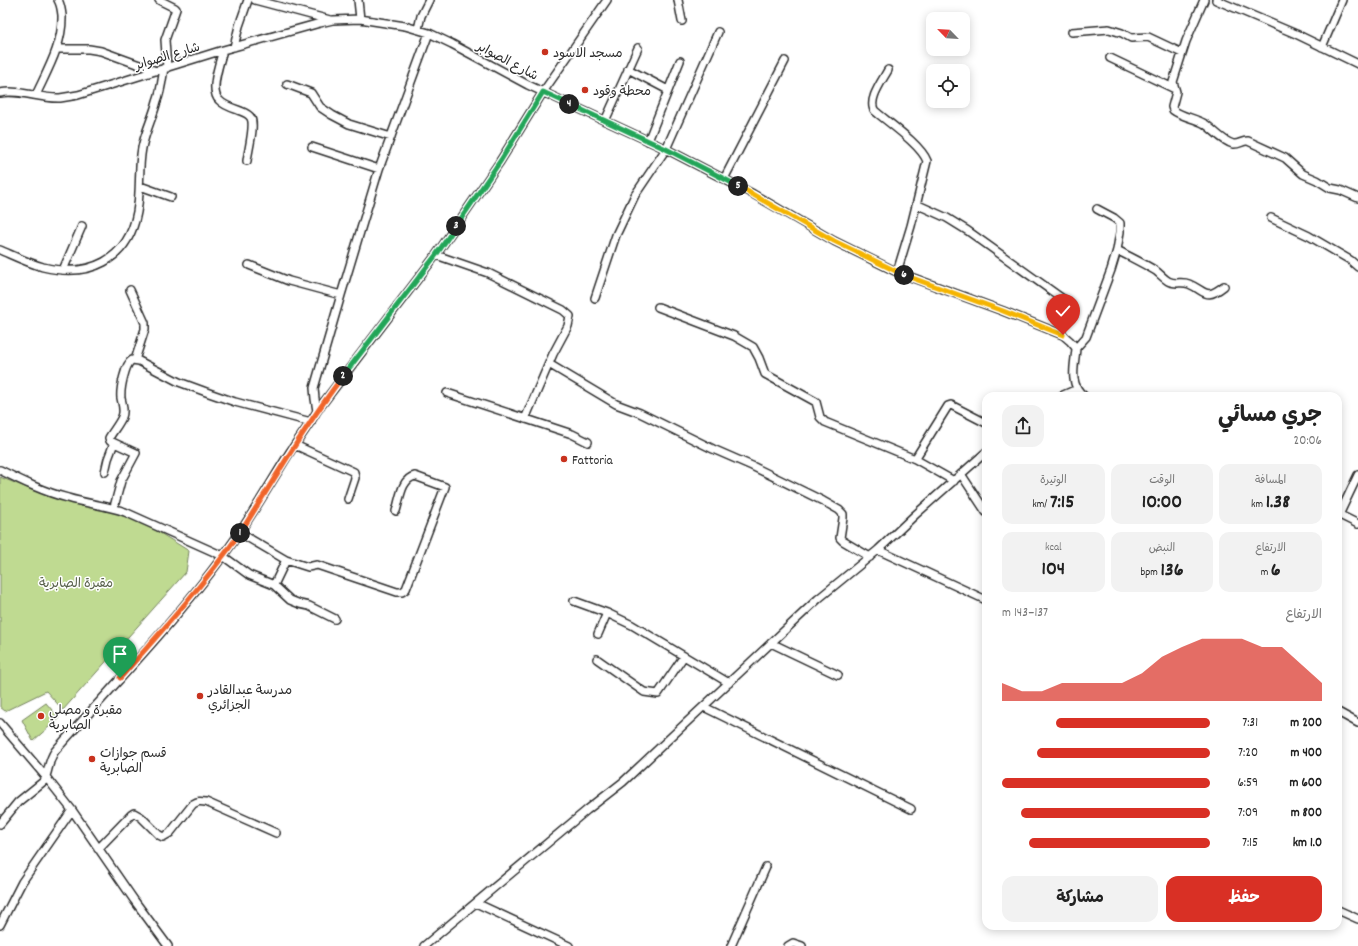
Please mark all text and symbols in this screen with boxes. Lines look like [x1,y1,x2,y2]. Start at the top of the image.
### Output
north arrow [926,12,970,56]
map controls [926,12,970,108]
street label: شارع الصوابر [132,38,203,77]
street label: شارع الصوابر [472,38,541,86]
place label: مسجد الاسود [553,45,623,64]
marker: مسجد الاسود [540,47,550,57]
button: locate [926,64,970,108]
place label: محطة وقود [593,83,651,102]
marker: محطة وقود [580,85,590,95]
pin: 4 [559,94,579,114]
text: 4 [567,96,571,112]
pin: 5 [728,176,748,196]
text: 5 [735,178,741,194]
pin: 3 [446,216,466,236]
text: 3 [454,218,458,234]
pin: 6 [894,265,914,285]
text: 6 [901,267,907,283]
pin [1046,294,1080,335]
icon: check [1052,300,1074,322]
pin: 2 [333,366,353,386]
text: 2 [341,368,345,384]
text: جري مسائي [1218,401,1322,432]
button: share [1002,405,1044,447]
text: 20:06 [1294,432,1322,451]
place label: Fattoria [572,452,613,471]
marker: Fattoria [559,454,569,464]
text: الوتيرة [1040,473,1067,489]
text: الوقت [1149,473,1175,489]
text: المسافة [1255,473,1286,489]
text: 7:15 [1050,489,1075,517]
text: 10:00 [1142,489,1182,517]
text: 1.38 [1266,489,1290,517]
text: /km [1032,497,1050,513]
text: km [1251,497,1266,513]
pin: 1 [230,523,250,543]
text: 1 [239,525,241,541]
text: kcal [1045,540,1062,556]
text: النبض [1149,541,1175,557]
text: الارتفاع [1255,541,1286,557]
text: 104 [1042,556,1065,584]
text: 136 [1160,557,1184,585]
text: 6 [1271,557,1281,585]
text: bpm [1141,565,1160,581]
text: m [1261,565,1271,581]
park label: مقبرة الصابرية [39,575,113,594]
text: 137–143 m [1002,604,1048,623]
text: الارتفاع [1286,606,1322,625]
pin [103,637,137,678]
icon: arrive [109,643,131,665]
place label: مدرسة عبدالقادر الجزائري [207,682,292,716]
marker: مدرسة عبدالقادر الجزائري [195,691,205,701]
place label: مقبرة و مصلى الصابرية [49,702,122,736]
marker: مقبرة و مصلى الصابرية [36,711,46,721]
text: 7:31 [1242,714,1258,733]
text: 200 m [1290,714,1322,733]
text: 7:20 [1238,744,1258,763]
text: 400 m [1291,744,1322,763]
place label: قسم جوازات الصابرية [100,745,167,779]
marker: قسم جوازات الصابرية [87,754,97,764]
text: 6:59 [1237,774,1258,793]
text: 600 m [1290,774,1322,793]
text: 7:09 [1238,804,1258,823]
text: 800 m [1291,804,1322,823]
text: 7:15 [1242,834,1258,853]
text: 1.0 km [1293,834,1322,853]
button: مشاركة [1002,876,1158,922]
button: حفظ [1166,876,1322,922]

